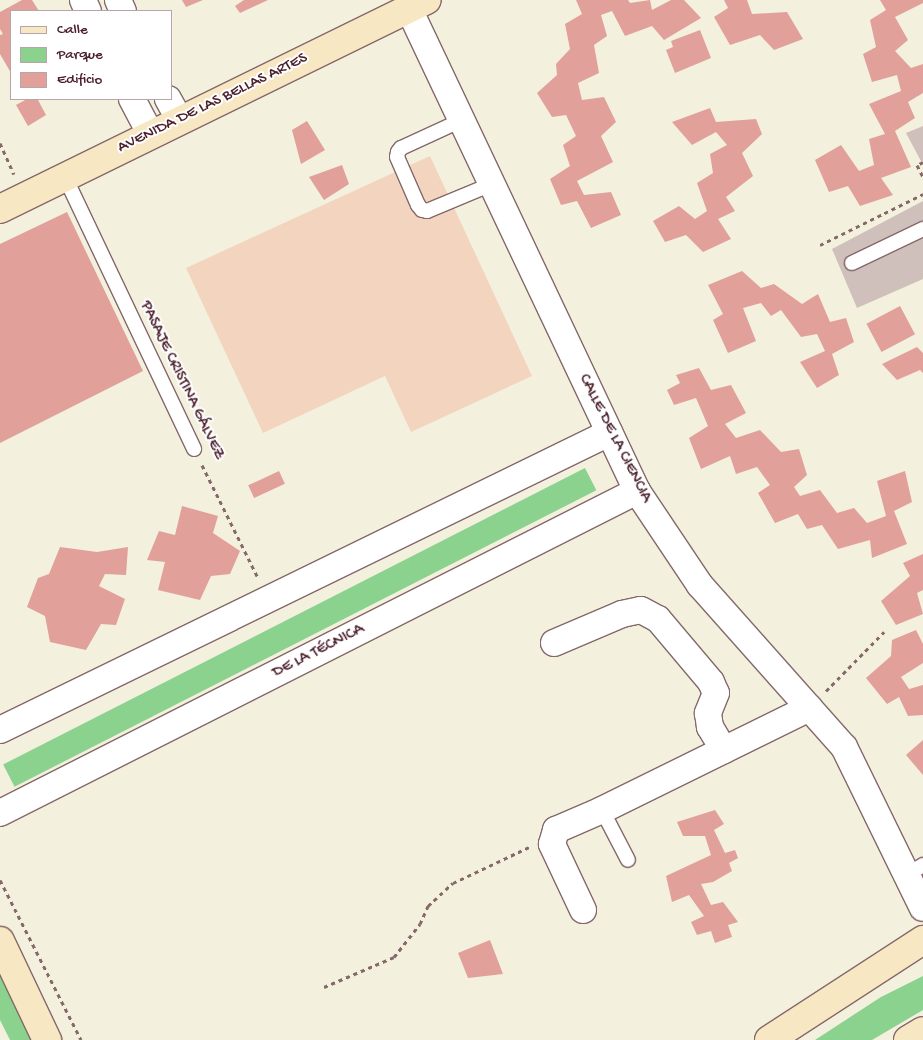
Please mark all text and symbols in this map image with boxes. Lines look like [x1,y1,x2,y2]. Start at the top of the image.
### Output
legend [10,10,172,100]
text: Calle [57,21,88,39]
text: Parque [57,46,103,64]
street label: AVENIDA DE LAS BELLAS ARTES [115,50,311,158]
text: Edificio [57,71,102,89]
street label: PASAJE CRISTINA GÁLVEZ [134,299,228,463]
street label: CALLE DE LA CIENCIA [573,371,655,507]
street label: DE LA TÉCNICA [270,621,368,683]

